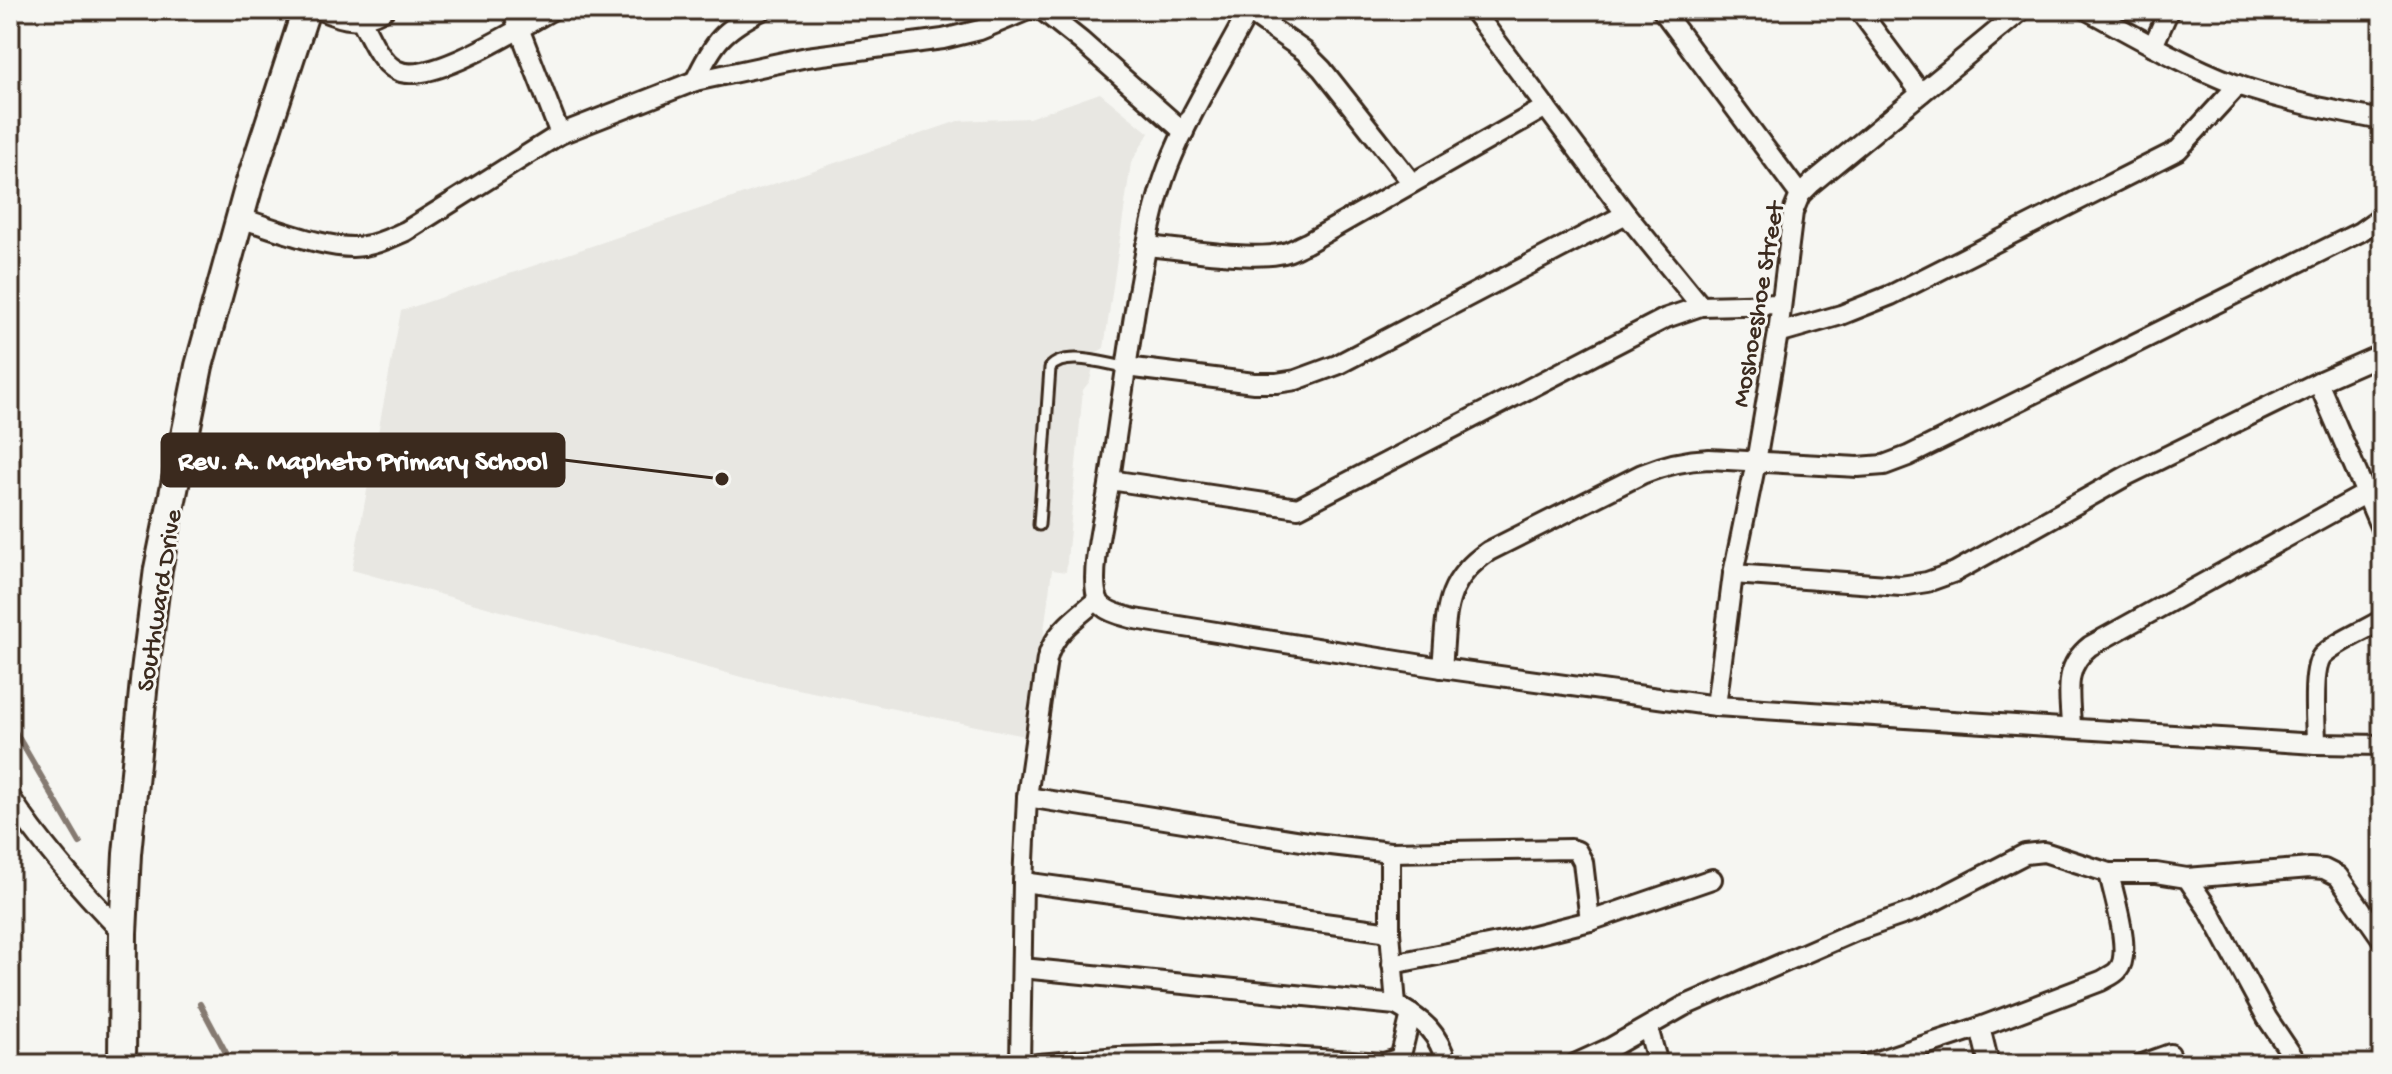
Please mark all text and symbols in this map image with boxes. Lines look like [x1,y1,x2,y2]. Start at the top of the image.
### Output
street label: Moshoeshoe Street [1727,197,1794,410]
callout: Rev. A. Mapheto Primary School [162,434,564,486]
text: Rev. A. Mapheto Primary School [177,447,548,480]
street label: Southward Drive [132,507,191,694]

